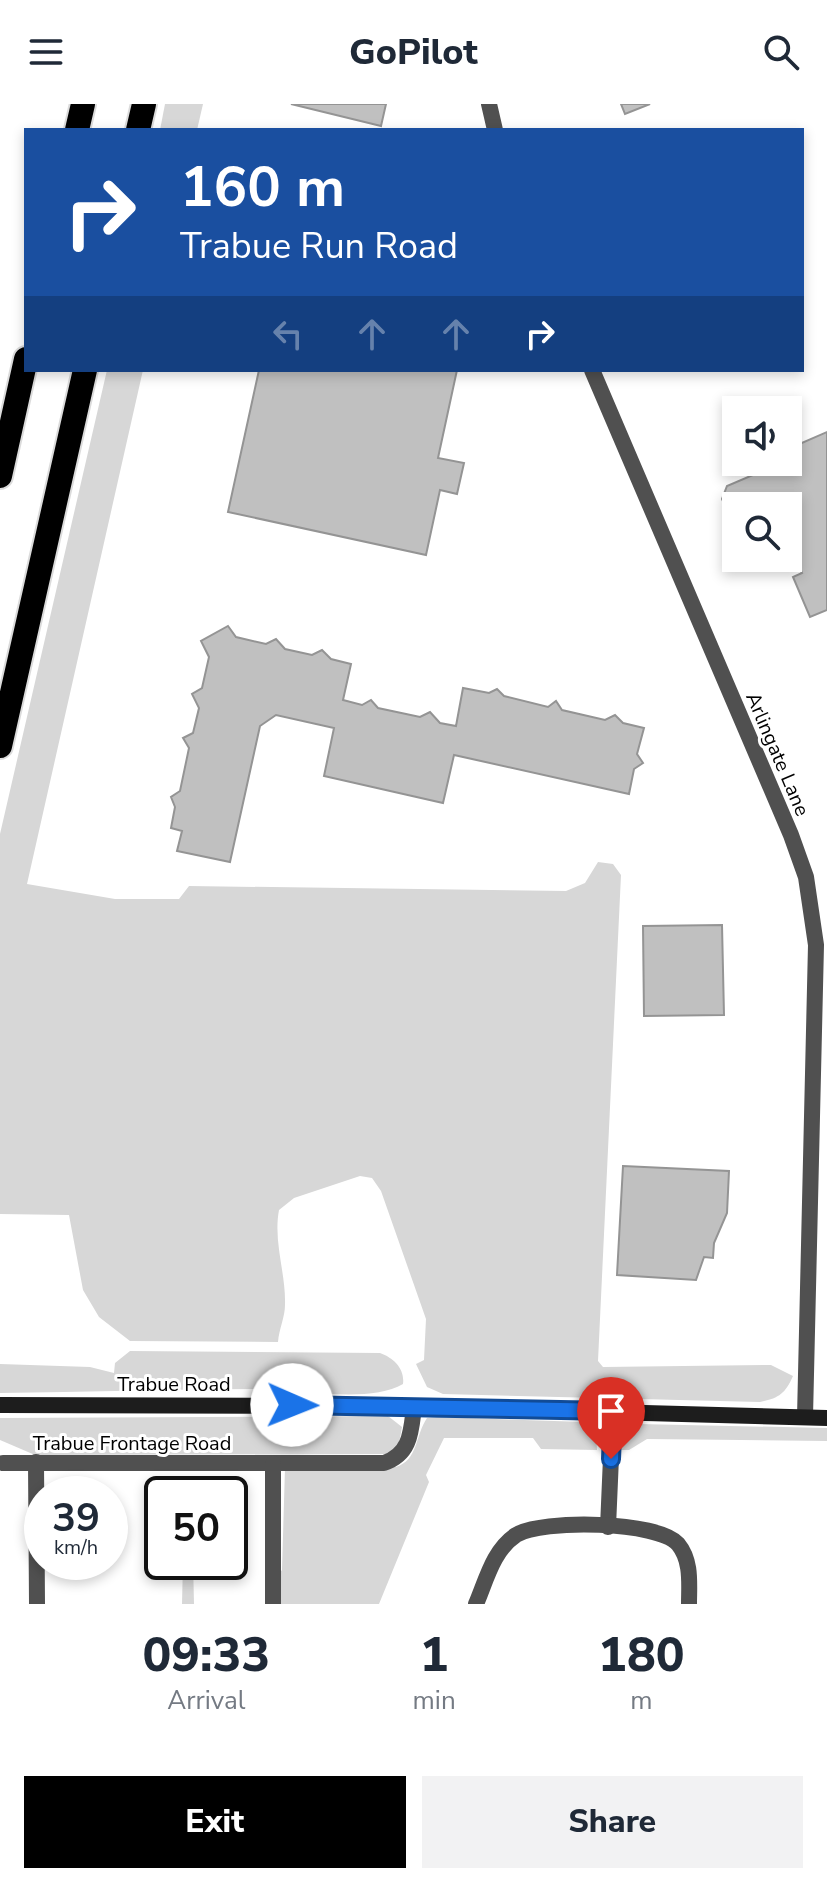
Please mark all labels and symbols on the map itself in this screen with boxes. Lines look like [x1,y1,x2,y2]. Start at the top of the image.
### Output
street label: Arlingate Lane [739,688,816,820]
position arrow [250,1363,334,1447]
street label: Trabue Road [117,1371,231,1398]
pin [577,1377,645,1459]
street label: Trabue Frontage Road [33,1430,231,1457]
speed limit sign: 50 [144,1476,248,1580]

